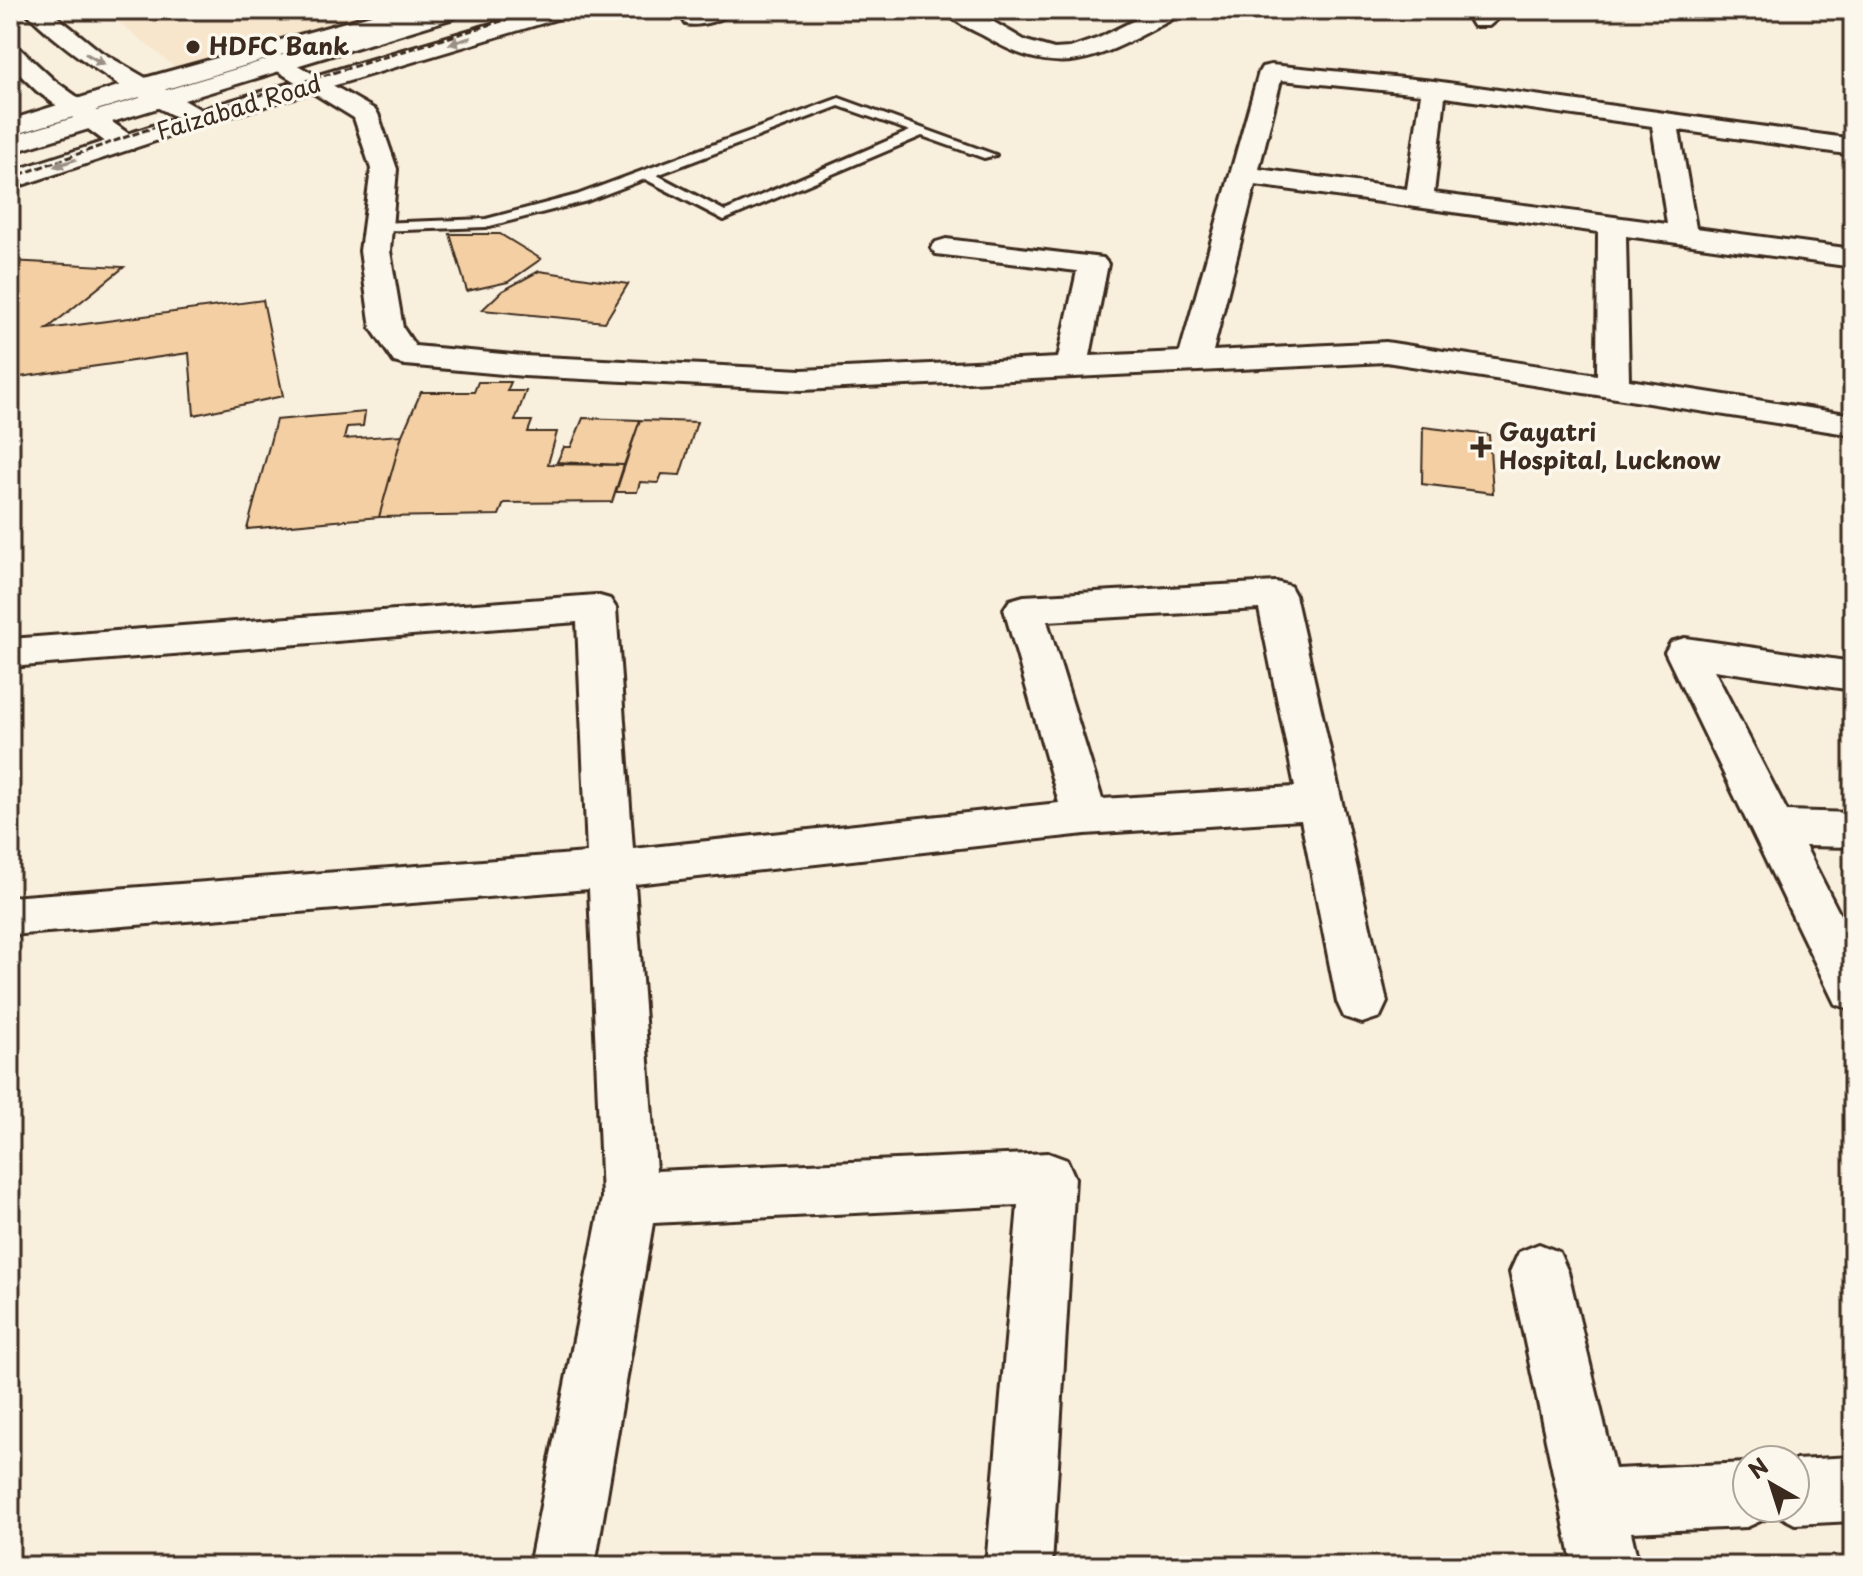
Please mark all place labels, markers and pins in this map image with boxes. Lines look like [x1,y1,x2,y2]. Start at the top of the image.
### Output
place label: HDFC Bank [209,27,349,63]
marker: HDFC Bank [184,38,202,56]
place label: Gayatri Hospital, Lucknow [1499,413,1721,477]
marker: Gayatri Hospital, Lucknow [1470,436,1492,458]

